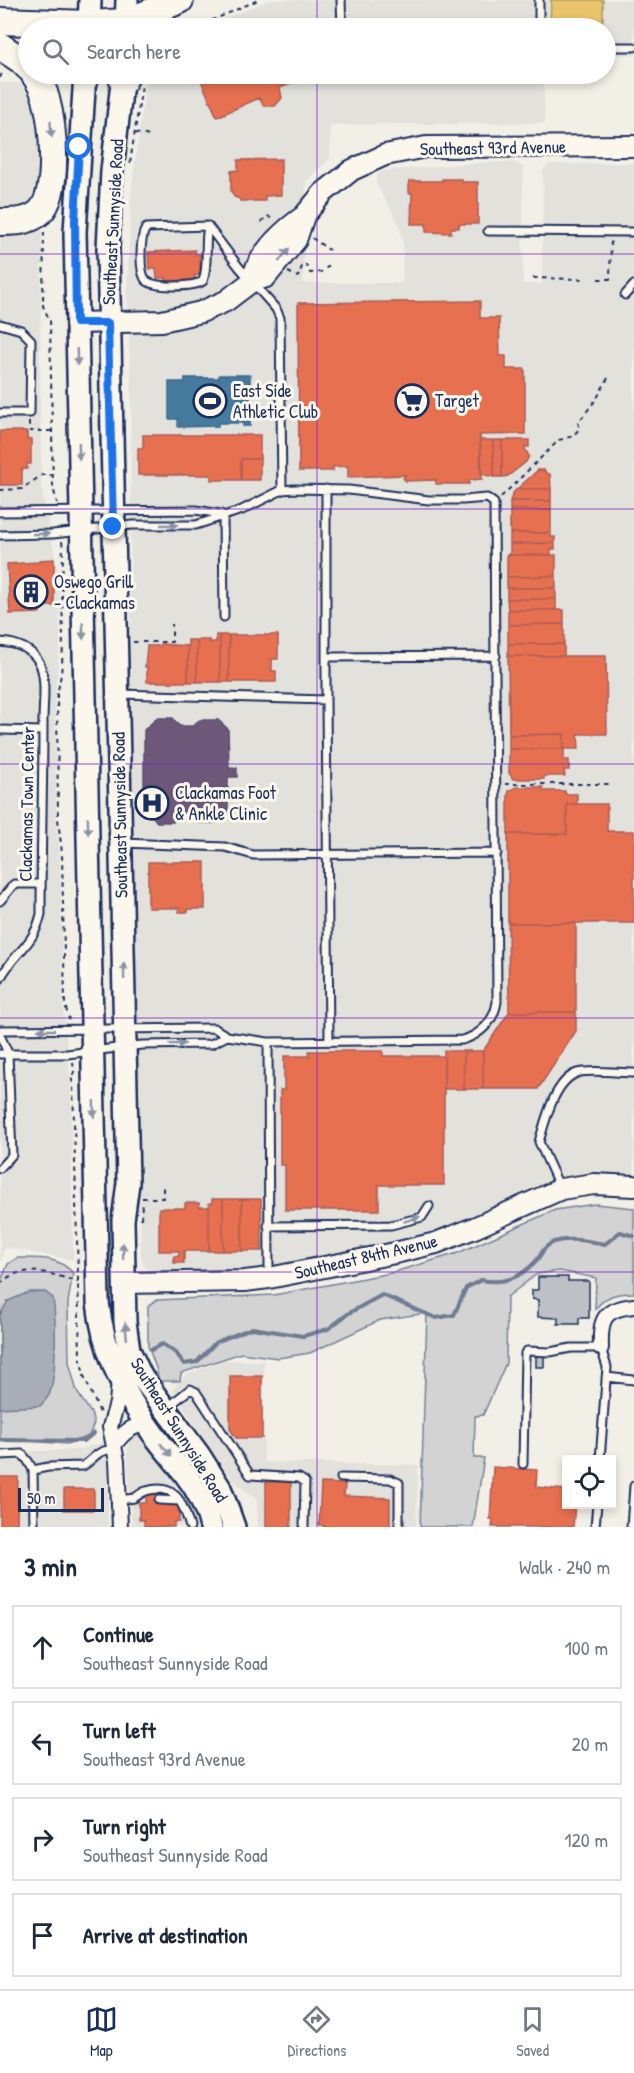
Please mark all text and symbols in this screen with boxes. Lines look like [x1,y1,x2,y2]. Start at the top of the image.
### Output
search box [18,18,616,84]
icon: search [39,35,72,68]
text: Search here [87,36,181,66]
one-way arrow [46,119,56,138]
route start [65,133,91,159]
street label: Southeast 93rd Avenue [420,134,566,161]
street label: Southeast Sunnyside Road [96,138,129,306]
one-way arrow [278,248,290,263]
one-way arrow [73,348,82,367]
place label: East Side Athletic Club [233,378,318,424]
sports icon: East Side Athletic Club [192,383,228,419]
supermarket icon: Target [394,383,430,419]
place label: Target [435,388,480,413]
one-way arrow [75,441,84,460]
route end [99,513,125,539]
one-way arrow [160,520,179,530]
one-way arrow [31,530,50,539]
place label: Oswego Grill - Clackamas [54,569,135,615]
building icon: Oswego Grill - Clackamas [13,574,49,610]
one-way arrow [78,622,88,641]
street label: Clackamas Town Center [13,726,40,882]
street label: Southeast Sunnyside Road [106,732,133,898]
place label: Clackamas Foot & Ankle Clinic [175,780,277,826]
hospital icon: Clackamas Foot & Ankle Clinic [134,785,170,821]
one-way arrow [83,817,92,836]
one-way arrow [119,961,128,980]
one-way arrow [36,1025,55,1035]
one-way arrow [167,1039,186,1049]
one-way arrow [89,1100,98,1119]
one-way arrow [404,1214,422,1223]
street label: Southeast 84th Avenue [292,1228,440,1285]
one-way arrow [119,1242,128,1261]
one-way arrow [121,1322,131,1341]
street label: Southeast Sunnyside Road [125,1353,234,1507]
one-way arrow [159,1442,172,1457]
map controls [562,1455,616,1509]
button: locate [562,1455,616,1509]
scale bar [18,1485,104,1512]
text: 50 m [27,1487,56,1509]
text: 3 min [24,1549,77,1584]
text: Walk · 240 m [519,1553,610,1580]
text: Continue [83,1619,154,1649]
icon: ahead [26,1631,59,1664]
text: 100 m [565,1634,608,1661]
text: Southeast Sunnyside Road [83,1649,268,1676]
text: Turn left [83,1715,156,1745]
icon: left [26,1727,59,1760]
text: 20 m [571,1730,608,1757]
text: Southeast 93rd Avenue [83,1745,246,1772]
text: Turn right [83,1811,166,1841]
icon: right [26,1823,59,1856]
text: 120 m [564,1826,608,1853]
text: Southeast Sunnyside Road [83,1841,268,1868]
icon: arrive [26,1919,59,1952]
text: Arrive at destination [83,1920,248,1950]
tab: Map [85,2003,118,2061]
tab: Directions [288,2003,346,2061]
tab: Saved [516,2003,549,2061]

